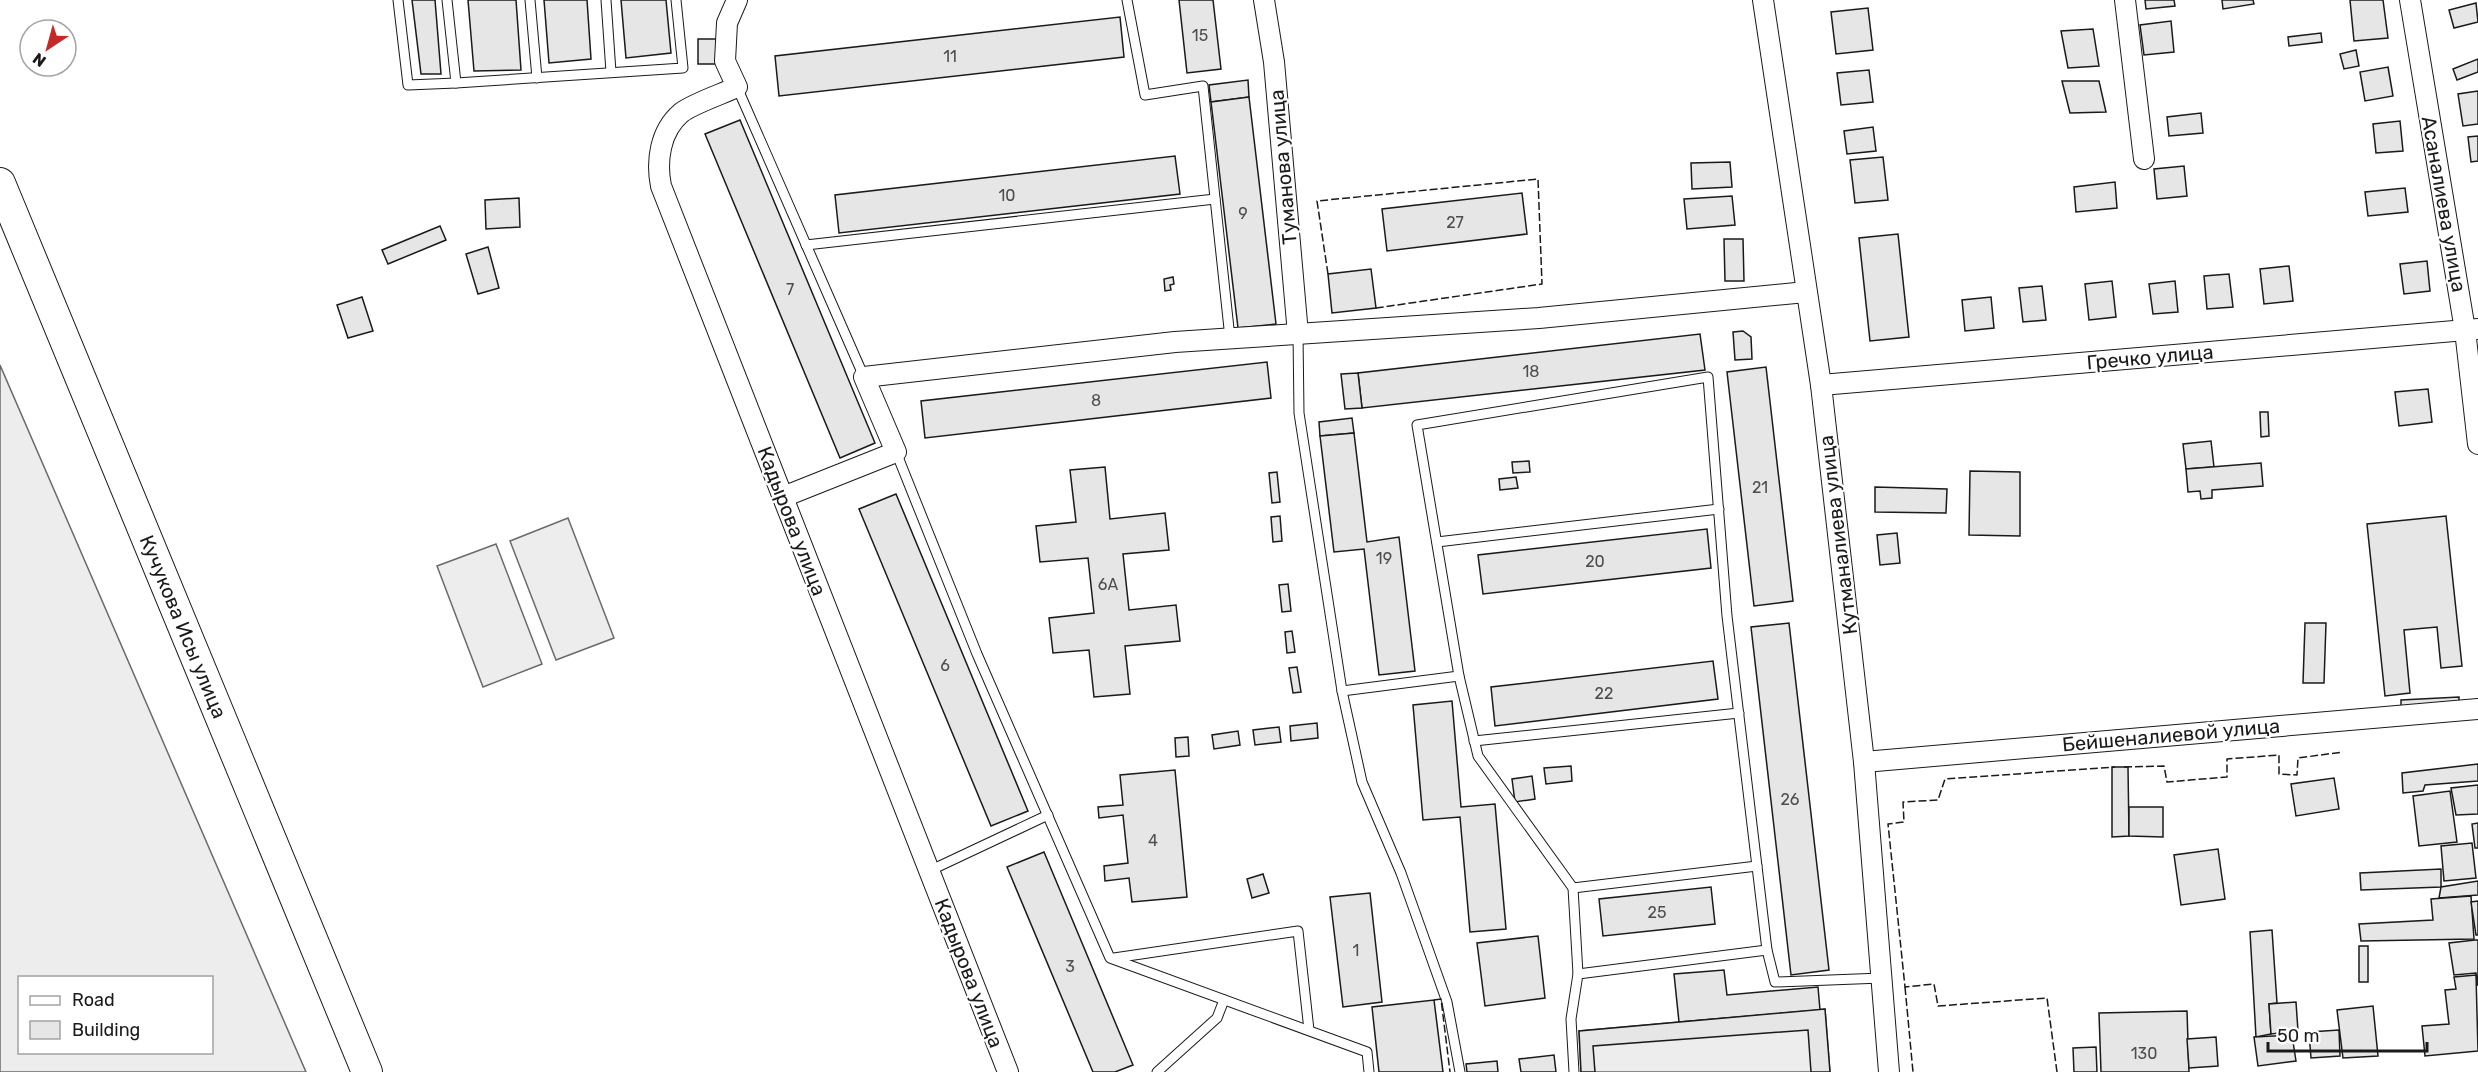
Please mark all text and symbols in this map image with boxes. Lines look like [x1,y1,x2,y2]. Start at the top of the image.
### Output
north arrow [18,18,78,78]
house number: 15 [1192,26,1208,45]
house number: 11 [943,47,957,66]
text: N [29,49,50,71]
street label: Туманова улица [1264,88,1302,246]
street label: Асаналиева улица [2417,114,2471,294]
house number: 10 [998,186,1016,205]
house number: 9 [1238,204,1248,223]
house number: 27 [1446,213,1464,232]
house number: 7 [786,280,794,299]
street label: Гречко улица [2086,340,2214,374]
house number: 18 [1522,362,1540,381]
house number: 8 [1091,391,1101,410]
street label: Кутманалиева улица [1814,434,1862,636]
street label: Кадырова улица [752,443,832,599]
house number: 21 [1752,478,1768,497]
street label: Кучукова Исы улица [135,531,232,722]
house number: 19 [1376,549,1392,568]
house number: 20 [1585,552,1605,571]
house number: 6А [1098,575,1118,594]
house number: 6 [940,656,950,675]
house number: 22 [1595,684,1613,703]
street label: Бейшеналиевой улица [2061,714,2281,756]
house number: 26 [1780,790,1800,809]
house number: 4 [1148,831,1158,850]
street label: Кадырова улица [929,895,1009,1051]
house number: 25 [1648,903,1666,922]
house number: 1 [1353,941,1359,960]
house number: 3 [1065,957,1075,976]
legend [18,976,213,1054]
text: Road [72,989,115,1011]
scale bar [2268,1015,2427,1053]
text: Building [72,1019,140,1041]
text: 50 m [2277,1025,2320,1047]
house number: 130 [2131,1044,2157,1063]

